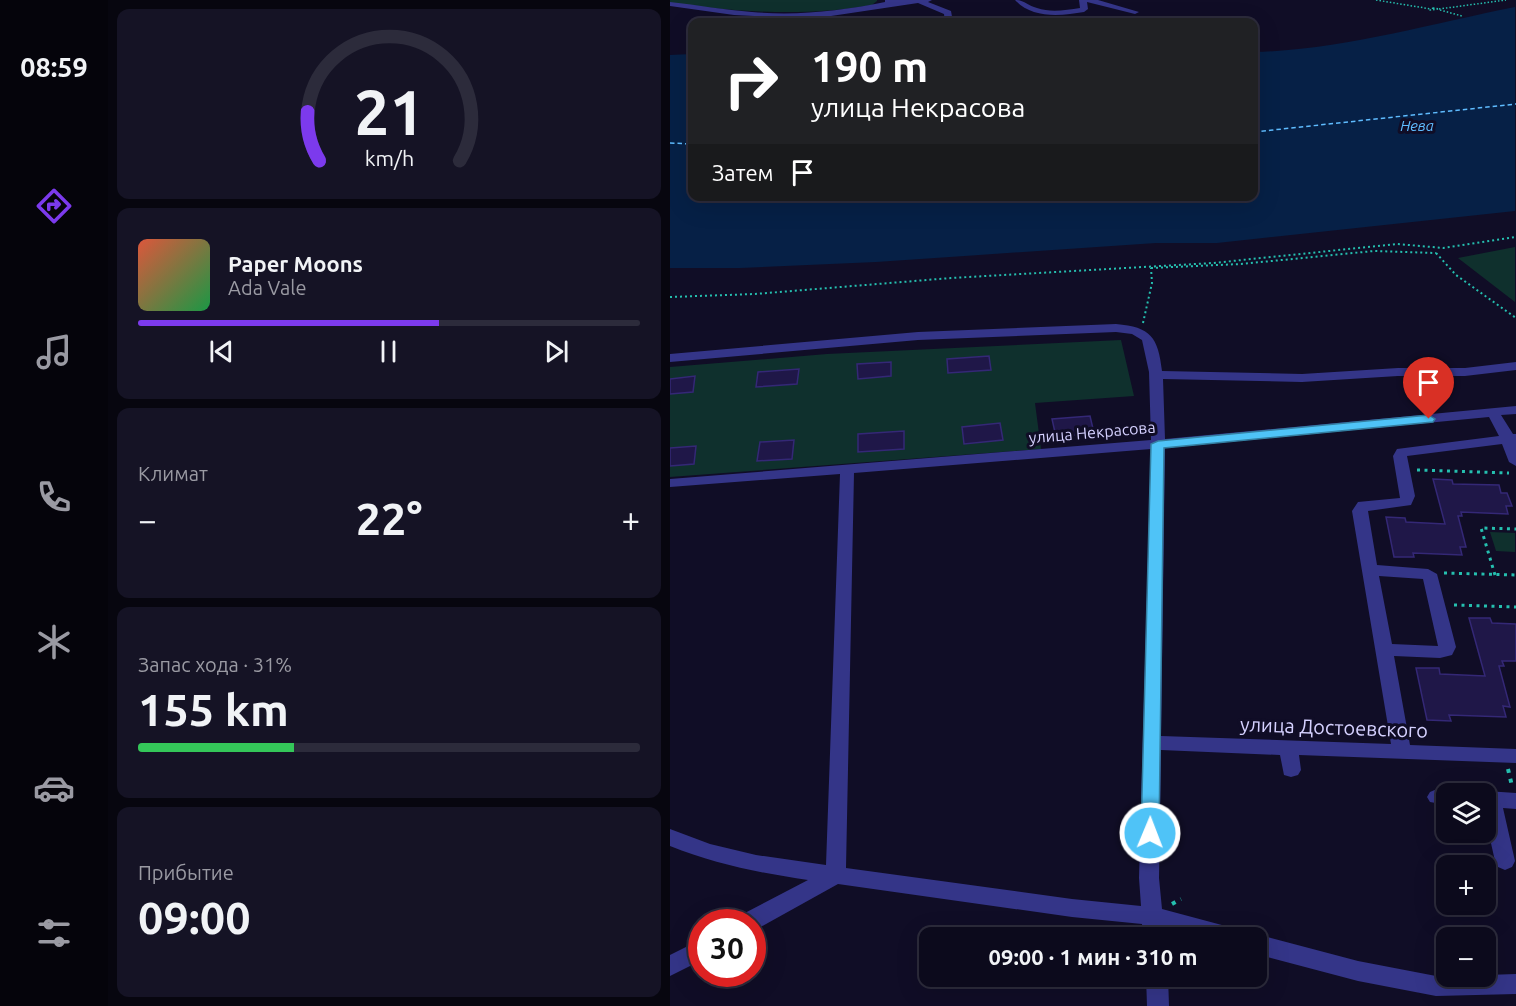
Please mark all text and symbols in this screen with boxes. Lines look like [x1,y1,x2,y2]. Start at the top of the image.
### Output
icon: right [712,42,790,120]
text: 190 m [811,43,928,90]
text: 08:59 [20,52,88,82]
text: 21 [354,77,424,147]
text: улица Некрасова [811,92,1025,122]
water label: Нева [1400,117,1434,134]
text: km/h [364,147,414,171]
icon: arrive [786,156,819,189]
text: Затем [712,160,774,185]
icon: directions [33,185,75,227]
text: Paper Moons [228,251,363,276]
text: Ada Vale [228,276,306,299]
icon: music [33,331,75,373]
icon: previous [205,335,238,368]
icon: pause [372,335,405,368]
icon: next [540,335,573,368]
pin [1403,357,1454,419]
icon: arrive [1412,366,1445,399]
street label: улица Некрасова [1028,417,1156,447]
text: Климат [138,462,208,485]
icon: phone [33,476,75,518]
text: 22° [356,493,422,544]
text: − [138,501,157,538]
text: + [621,501,640,538]
icon: climate [33,621,75,663]
text: Запас хода · 31% [138,653,292,676]
text: 155 km [138,684,289,735]
street label: улица Достоевского [1240,712,1428,742]
icon: car [33,767,75,809]
map controls [1436,783,1496,987]
button: layers [1436,783,1496,843]
position arrow [1118,801,1182,865]
button: + [1436,855,1496,915]
text: Прибытие [138,861,234,884]
text: 09:00 [138,892,251,943]
speed limit sign: 30 [688,909,766,987]
icon: filters [33,912,75,954]
button: − [1436,927,1496,987]
text: 09:00 · 1 мин · 310 m [989,944,1197,969]

